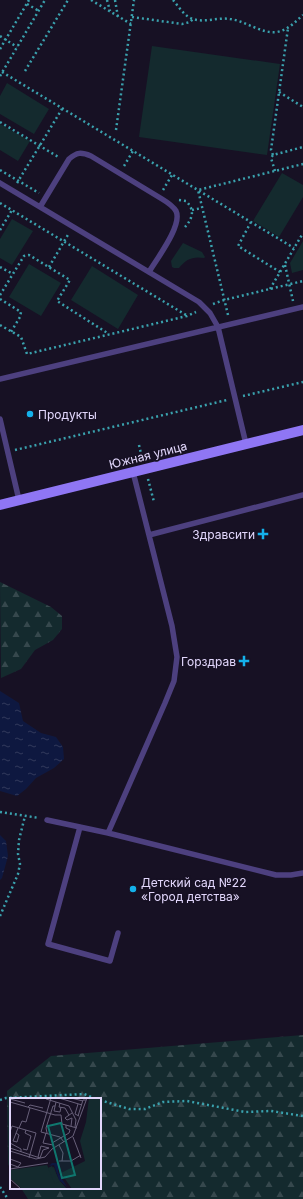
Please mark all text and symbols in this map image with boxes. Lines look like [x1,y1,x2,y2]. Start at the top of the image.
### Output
place label: Продукты [38,407,97,422]
marker: Продукты [25,409,35,419]
street label: Южная улица [107,438,189,472]
place label: Здравсити [192,527,255,542]
marker: Здравсити [258,529,268,539]
place label: Горздрав [181,654,236,669]
marker: Горздрав [239,656,249,666]
place label: Детский сад №22 «Город детства» [141,875,247,904]
marker: Детский сад №22 «Город детства» [128,884,138,894]
inset map [10,1098,101,1189]

